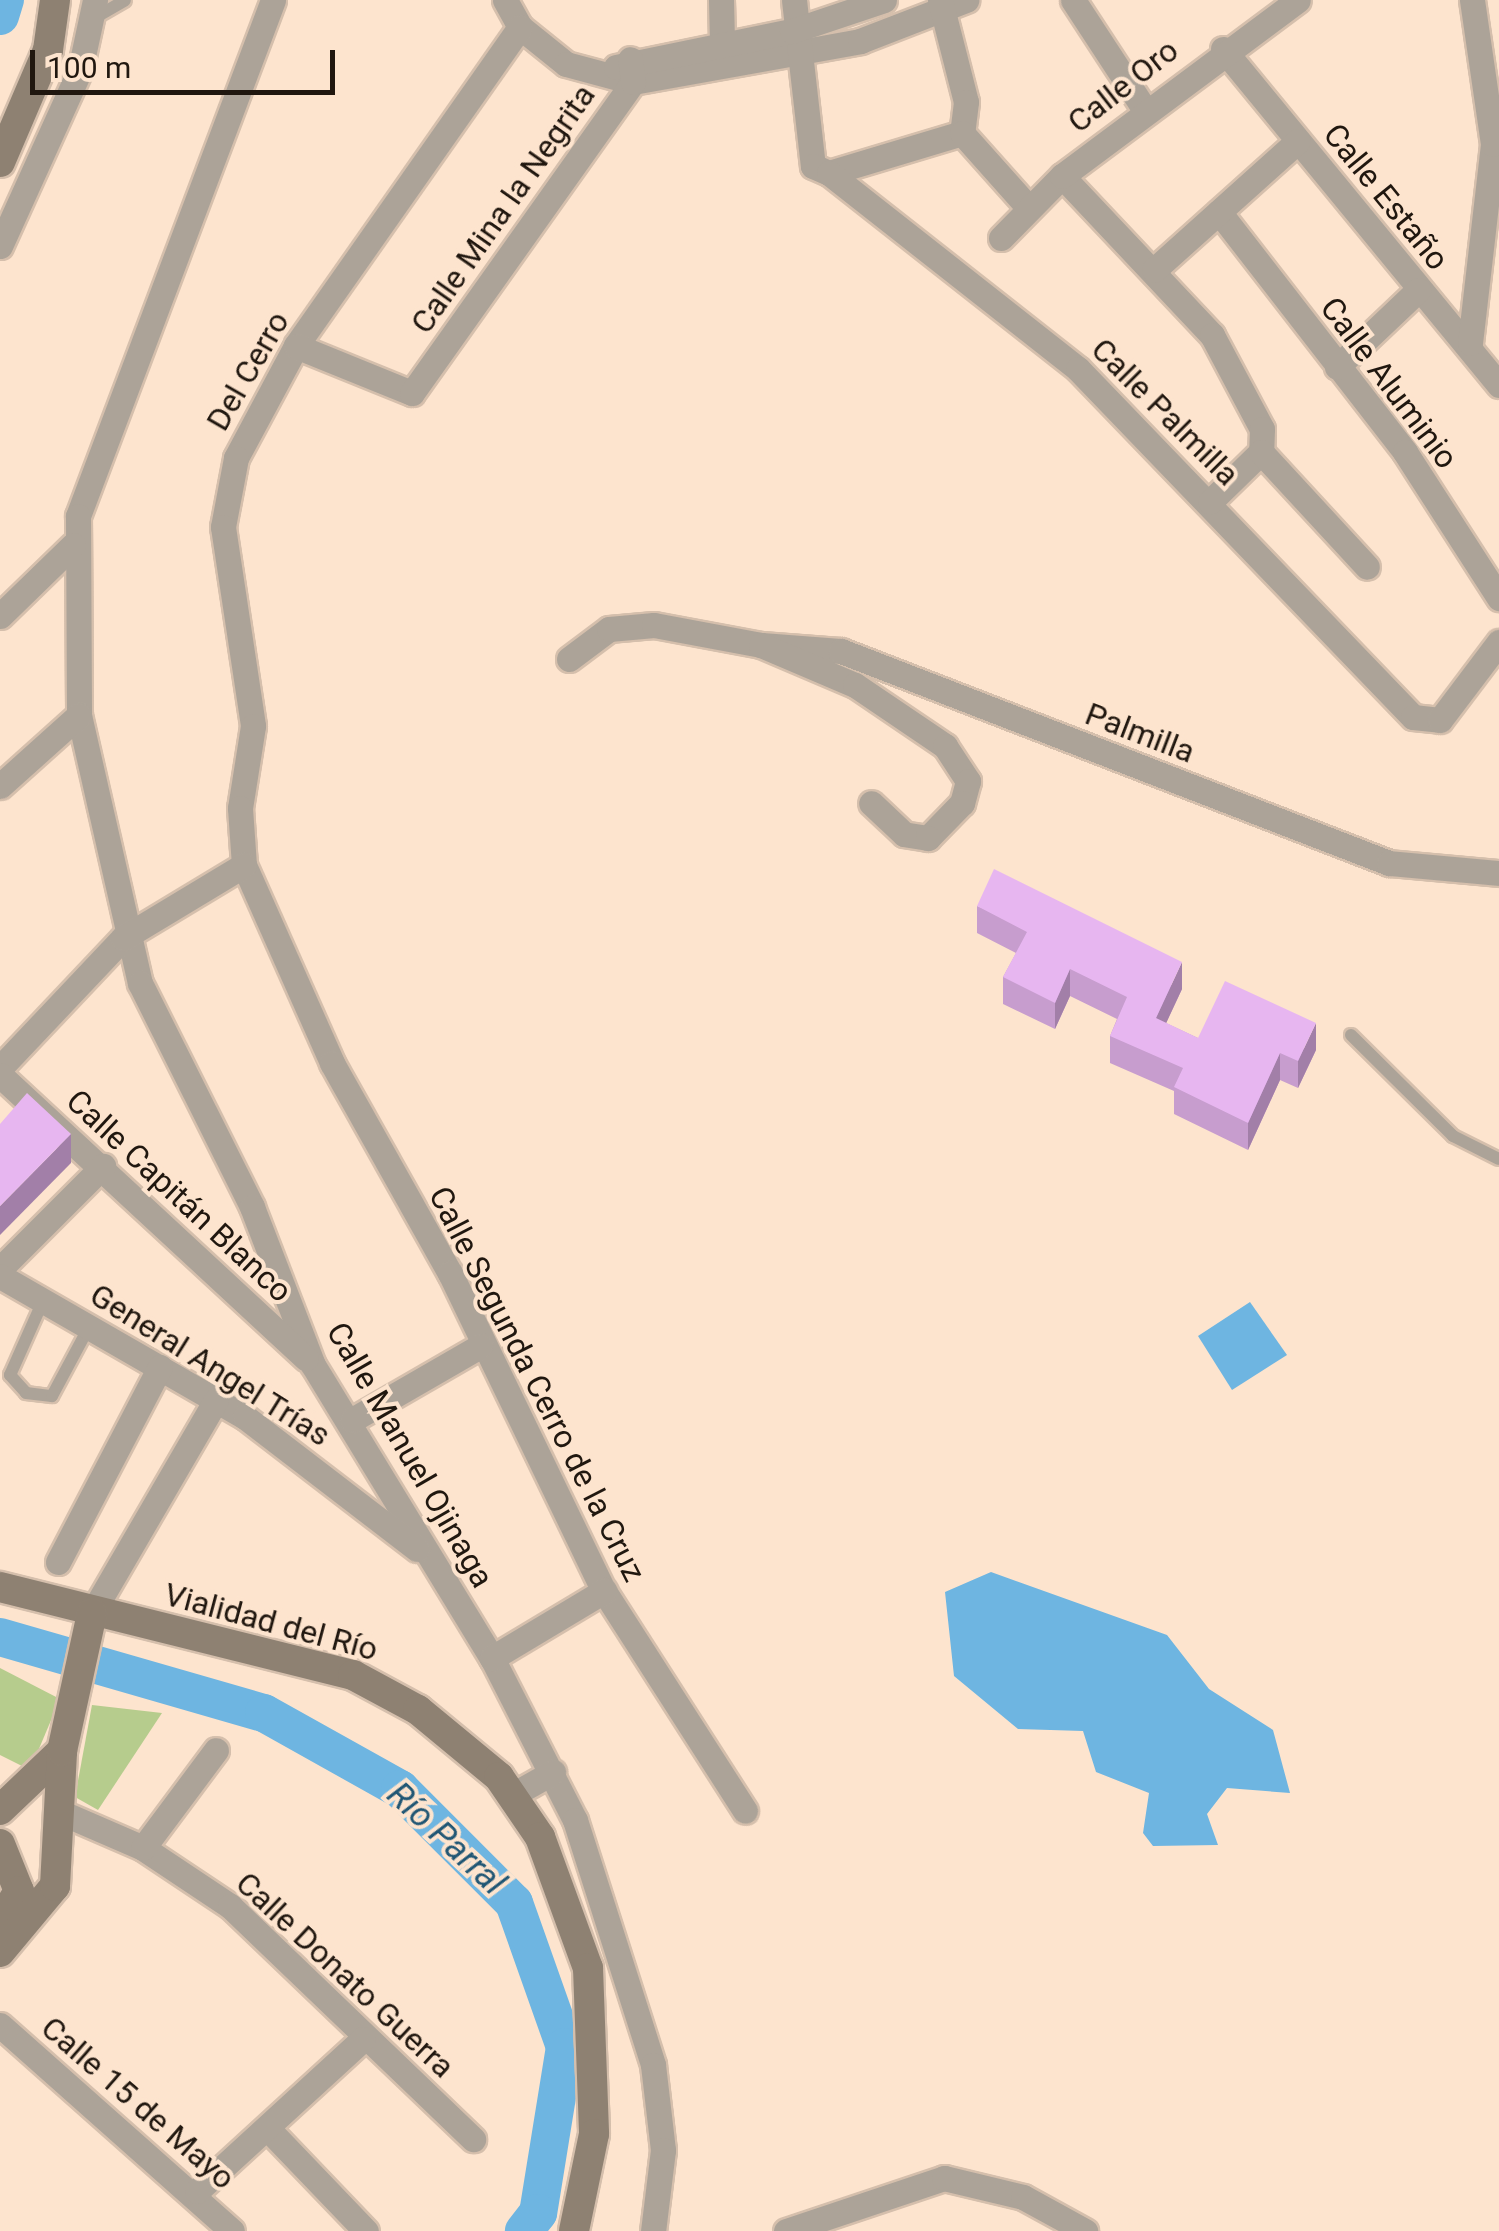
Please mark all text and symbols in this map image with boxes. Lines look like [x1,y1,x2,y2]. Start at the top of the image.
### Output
scale bar [35,30,340,92]
street label: Calle Oro [1060,31,1186,141]
text: 100 m [47,50,131,85]
street label: Calle Mina la Negrita [403,77,603,341]
street label: Calle Estaño [1315,116,1457,278]
street label: Calle Aluminio [1312,290,1466,476]
street label: Del Cerro [199,305,297,437]
street label: Calle Palmilla [1083,330,1247,494]
street label: Palmilla [1080,695,1200,771]
street label: Calle Capitán Blanco [58,1082,300,1310]
street label: Calle Segunda Cerro de la Cruz [420,1180,654,1588]
street label: General Angel Trías [83,1275,337,1455]
street label: Calle Manuel Ojinaga [318,1316,502,1594]
street label: Vialidad del Río [160,1575,382,1669]
water label: Río Parral [378,1774,514,1904]
street label: Calle Donato Guerra [228,1864,462,2086]
street label: Calle 15 de Mayo [33,2009,243,2197]

